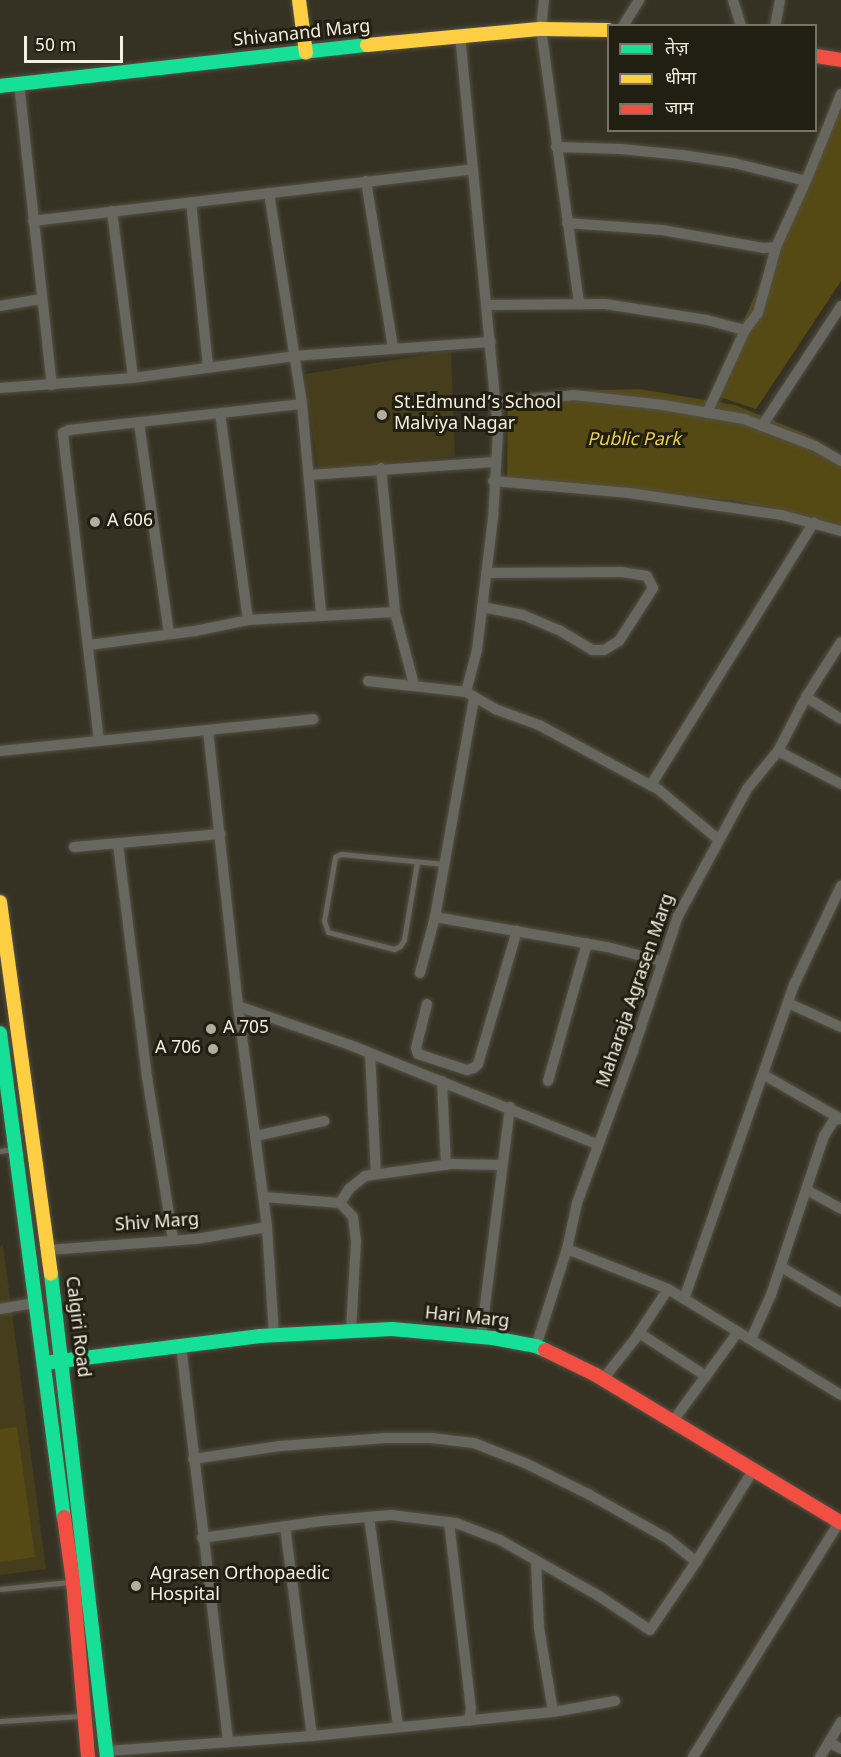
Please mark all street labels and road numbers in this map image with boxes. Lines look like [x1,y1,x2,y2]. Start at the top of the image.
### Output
street label: Shivanand Marg [232,17,372,53]
street label: Maharaja Agrasen Marg [594,891,680,1091]
street label: Shiv Marg [114,1210,200,1238]
street label: Calgiri Road [59,1275,93,1379]
street label: Hari Marg [424,1304,510,1334]

